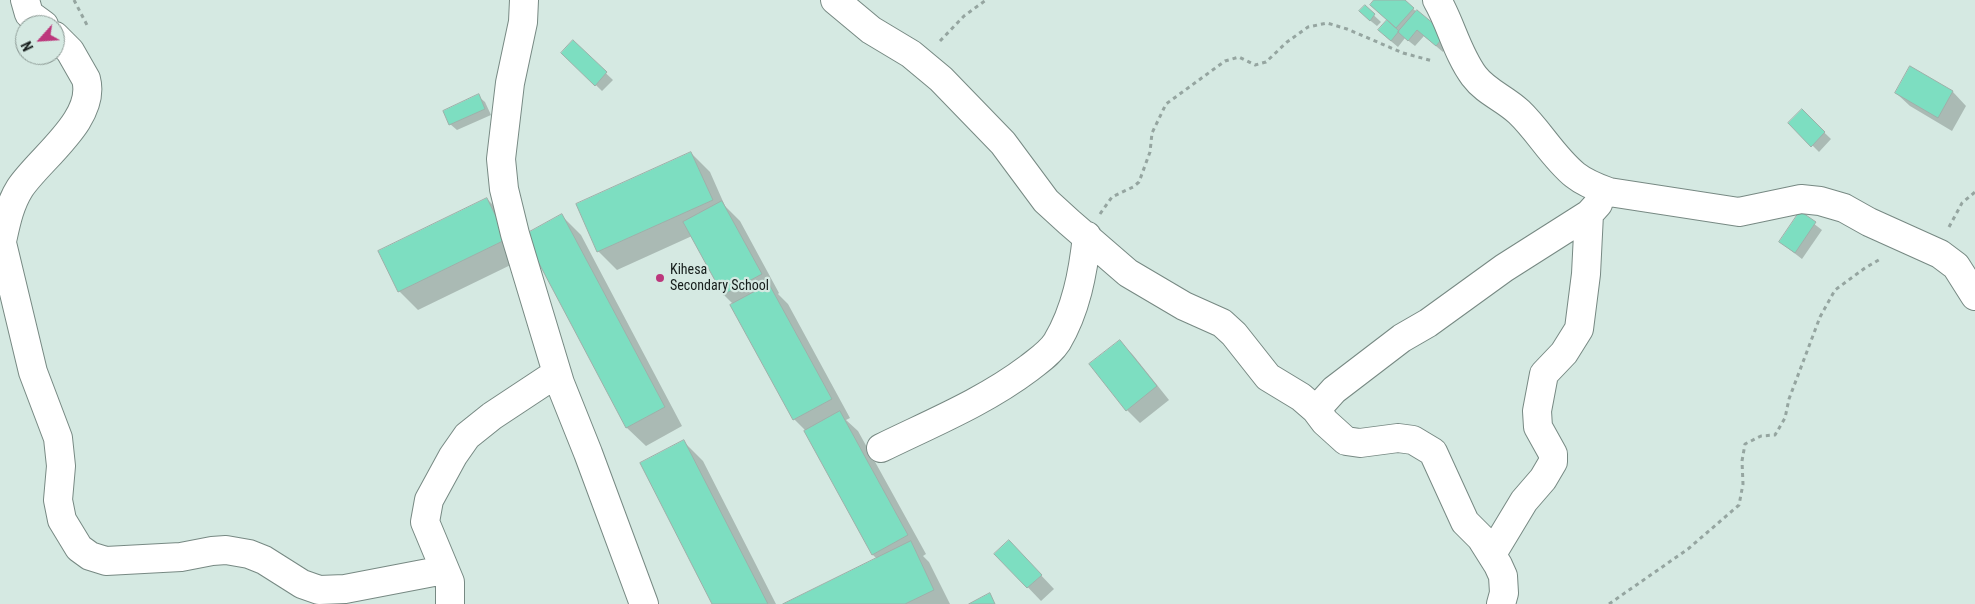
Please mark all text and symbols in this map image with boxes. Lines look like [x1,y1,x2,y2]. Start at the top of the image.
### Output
north arrow [15,15,65,65]
text: N [18,39,36,54]
place label: Kihesa Secondary School [670,262,769,294]
marker: Kihesa Secondary School [654,272,666,284]

